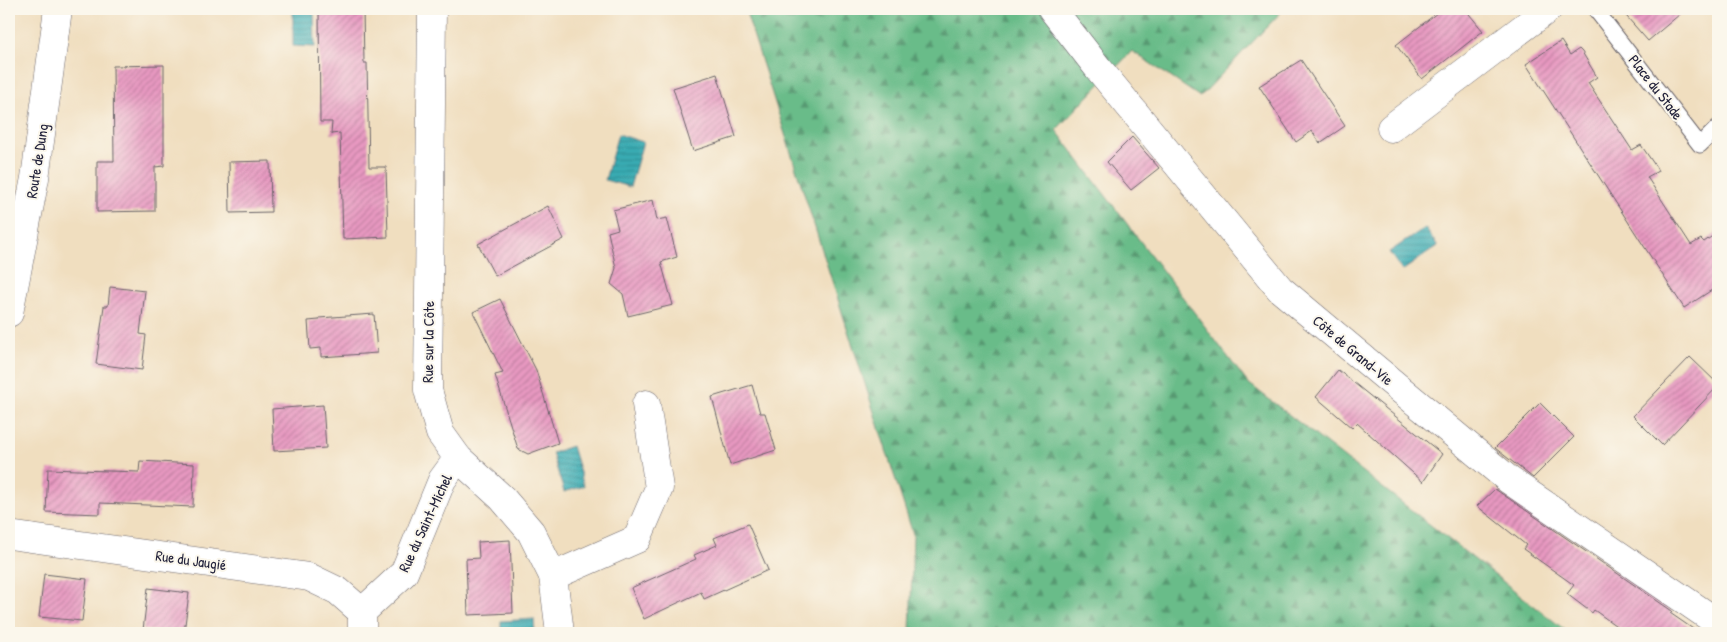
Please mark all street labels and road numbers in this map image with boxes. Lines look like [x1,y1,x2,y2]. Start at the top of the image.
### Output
street label: Place du Stade [1624,50,1688,124]
street label: Route de Dung [21,122,53,200]
street label: Rue sur la Côte [417,301,439,383]
street label: Côte de Grand-Vie [1308,310,1398,390]
street label: Rue du Saint-Michel [393,471,457,575]
street label: Rue du Jaugié [154,545,228,575]

